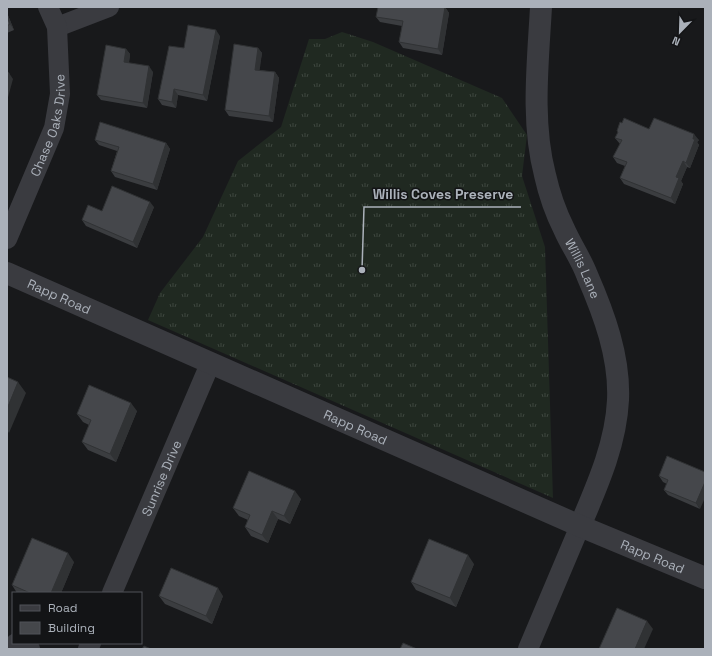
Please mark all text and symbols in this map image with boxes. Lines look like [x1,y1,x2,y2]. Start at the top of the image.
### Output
north arrow [660,12,700,52]
text: N [670,33,682,49]
street label: Chase Oaks Drive [27,74,69,179]
callout: Willis Coves Preserve [364,181,521,207]
text: Willis Coves Preserve [373,185,513,203]
street label: Willis Lane [561,236,604,301]
street label: Rapp Road [25,275,93,318]
street label: Rapp Road [321,406,390,449]
street label: Sunrise Drive [138,438,185,519]
street label: Rapp Road [618,536,687,578]
legend [12,592,142,644]
text: Road [48,600,77,616]
text: Building [48,620,95,636]

